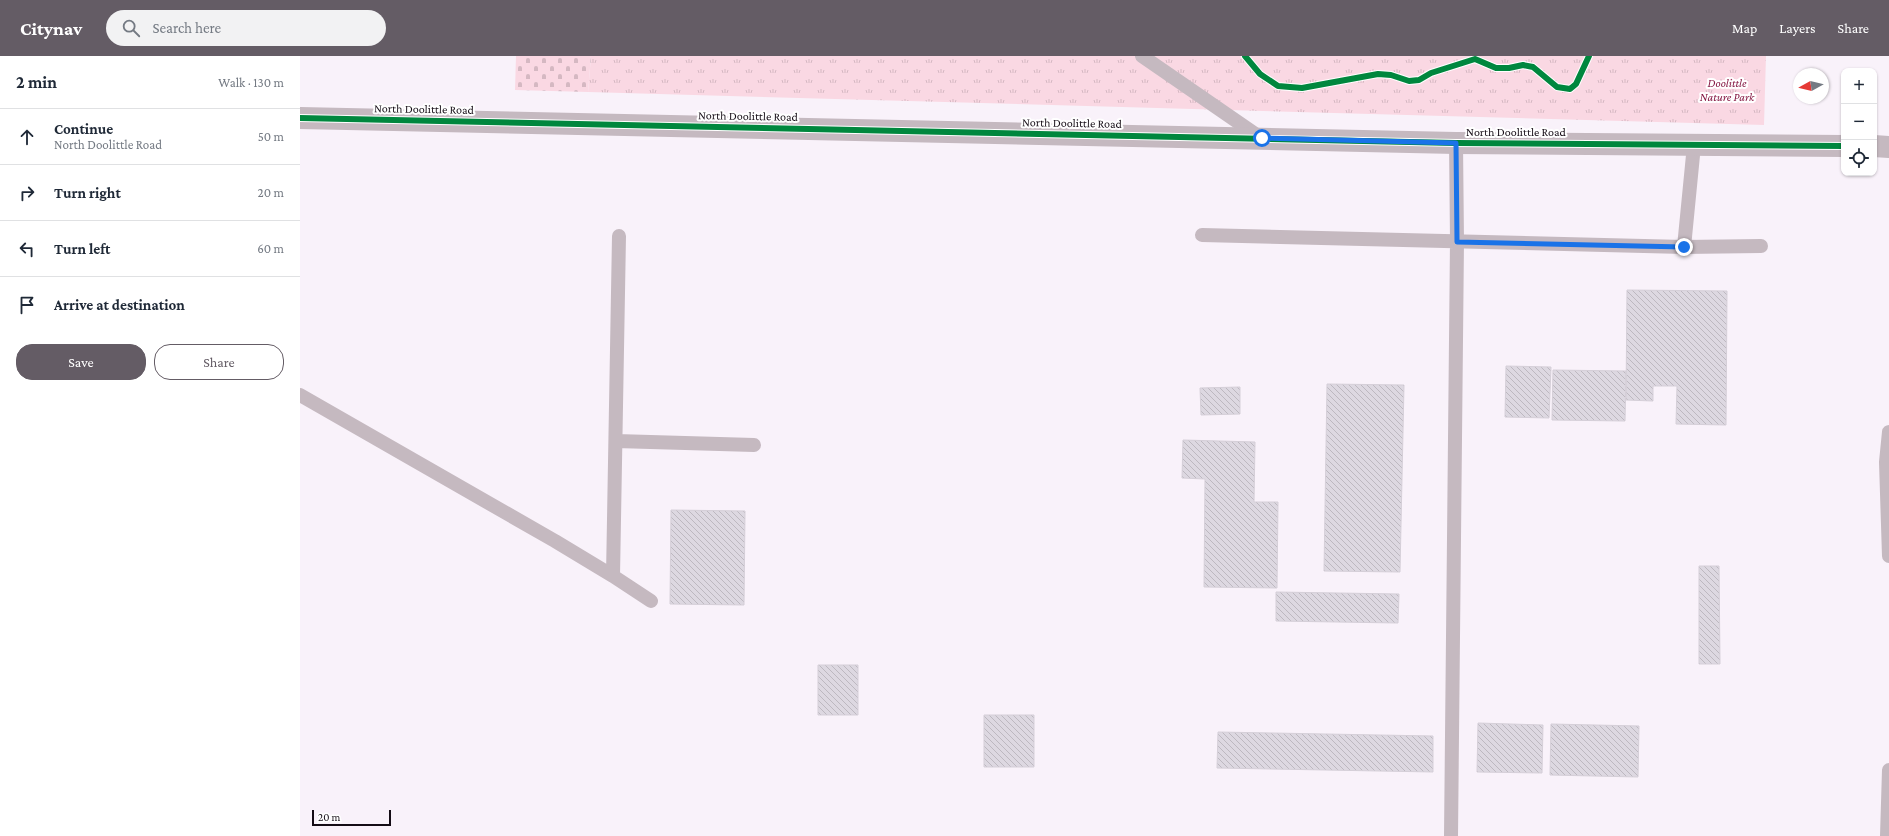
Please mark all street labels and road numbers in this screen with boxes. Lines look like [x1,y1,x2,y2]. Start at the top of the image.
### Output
street label: North Doolittle Road [374,101,475,117]
street label: North Doolittle Road [698,108,799,124]
street label: North Doolittle Road [1022,115,1123,131]
street label: North Doolittle Road [1466,125,1567,139]

